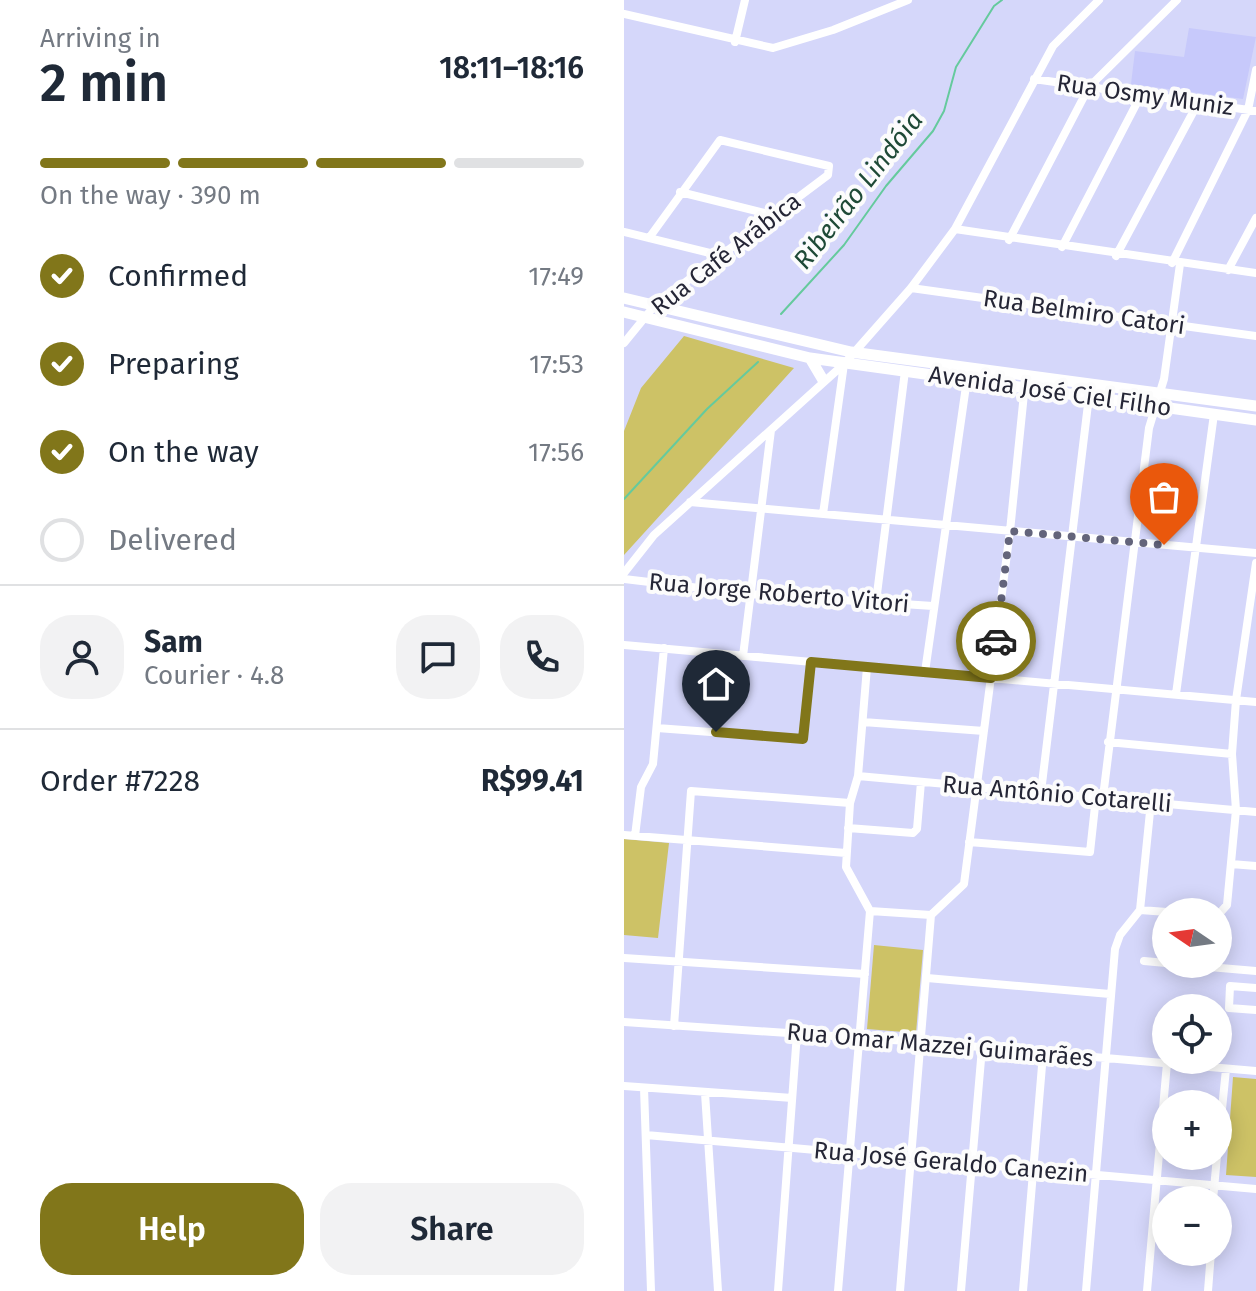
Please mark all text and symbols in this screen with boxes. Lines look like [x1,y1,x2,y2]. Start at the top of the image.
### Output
text: Arriving in [40,23,161,54]
text: 18:11–18:16 [439,50,584,86]
text: 2 min [40,52,168,115]
street label: Rua Osmy Muniz [1055,69,1235,121]
water label: Ribeirão Lindóia [787,105,930,275]
text: On the way · 390 m [40,180,261,211]
street label: Rua Café Arábica [646,187,806,321]
icon: check [40,254,84,298]
text: Confirmed [108,258,248,294]
text: 17:49 [528,261,584,292]
street label: Rua Belmiro Catori [981,284,1187,340]
icon: check [40,342,84,386]
text: Preparing [108,346,239,382]
text: 17:53 [529,349,584,380]
street label: Avenida José Ciel Filho [927,360,1173,422]
icon: check [40,430,84,474]
text: On the way [108,434,259,470]
text: 17:56 [528,437,584,468]
pin [1130,463,1198,545]
icon: bag [1142,475,1186,519]
text: Delivered [108,522,237,558]
street label: Rua Jorge Roberto Vitori [647,568,911,618]
courier [956,601,1036,681]
button: person [40,615,124,699]
button: chat [396,615,480,699]
button: phone [500,615,584,699]
icon: car [974,619,1018,663]
text: Sam [144,624,203,660]
pin [682,650,750,732]
text: Courier · 4.8 [144,660,284,691]
icon: home [694,662,738,706]
text: Order #7228 [40,763,200,799]
text: R$99.41 [481,763,584,799]
street label: Rua Antônio Cotarelli [941,770,1173,818]
north arrow [1152,898,1232,978]
map controls [1152,898,1232,1266]
button: locate [1152,994,1232,1074]
street label: Rua Omar Mazzei Guimarães [785,1018,1095,1072]
button: + [1152,1090,1232,1170]
street label: Rua José Geraldo Canezin [813,1136,1089,1188]
button: Help [40,1183,304,1275]
button: Share [320,1183,584,1275]
button: − [1152,1186,1232,1266]

